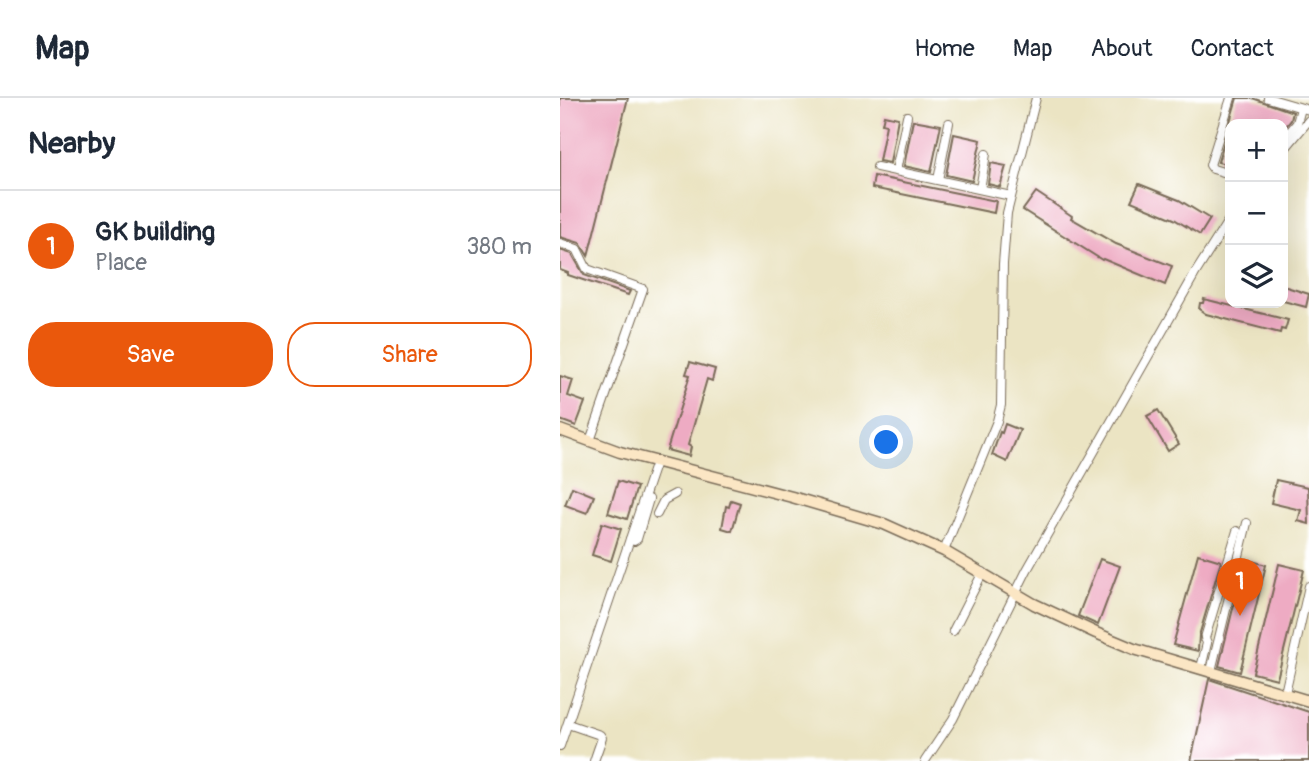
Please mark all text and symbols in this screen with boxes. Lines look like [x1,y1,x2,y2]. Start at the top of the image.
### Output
text: Map [35,28,90,69]
text: Home [914,34,975,63]
text: Map [1013,34,1053,63]
text: About [1091,34,1153,63]
text: Contact [1191,34,1274,63]
map controls [1225,119,1288,308]
button: + [1225,119,1288,182]
text: Nearby [28,125,115,162]
button: − [1225,182,1288,245]
text: GK building [95,216,215,248]
text: 1 [47,232,56,261]
text: 380 m [466,232,532,261]
button: layers [1225,245,1288,308]
text: Place [95,248,147,277]
button: Save [28,322,273,387]
button: Share [287,322,532,387]
your location [869,425,903,459]
pin: 1 [1217,558,1263,616]

